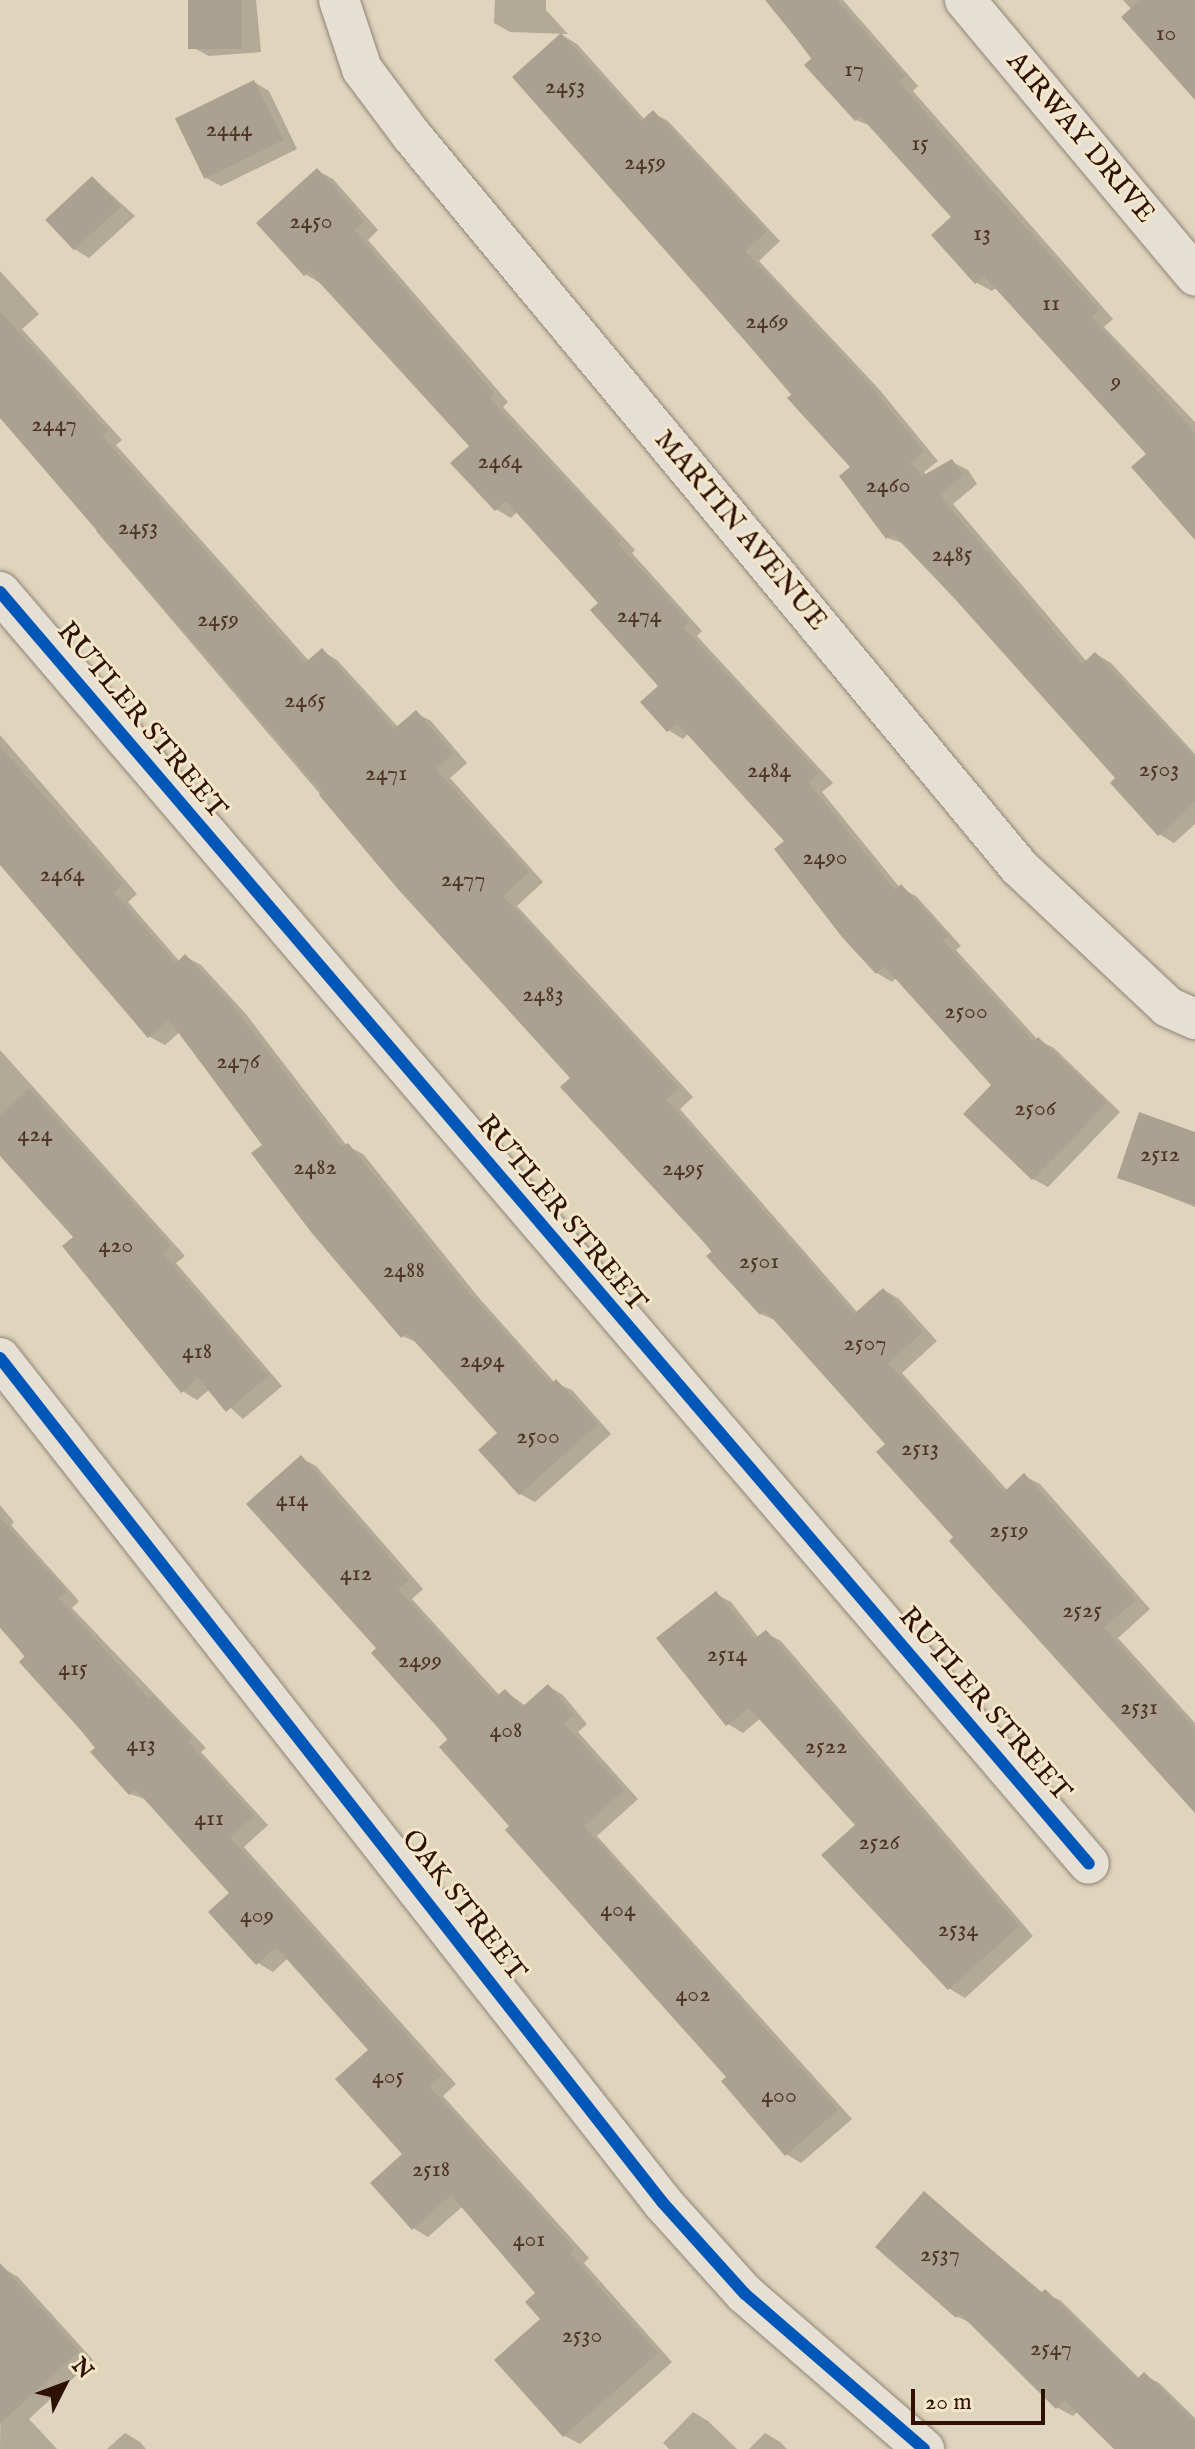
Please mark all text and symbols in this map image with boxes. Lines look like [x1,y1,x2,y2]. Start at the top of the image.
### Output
house number: 10 [1156,20,1176,48]
street label: AIRWAY DRIVE [999,46,1161,230]
house number: 17 [844,56,864,84]
house number: 2453 [545,73,585,101]
house number: 2444 [206,116,252,144]
house number: 15 [911,130,929,158]
house number: 2459 [624,149,666,177]
house number: 2450 [289,208,333,236]
house number: 13 [973,220,991,248]
house number: 11 [1042,290,1060,318]
house number: 2469 [745,308,789,336]
house number: 9 [1111,368,1121,396]
house number: 2447 [31,411,77,439]
street label: MARTIN AVENUE [646,424,834,638]
house number: 2464 [478,448,522,476]
house number: 2460 [866,472,910,500]
house number: 2453 [118,514,158,542]
house number: 2485 [931,541,973,569]
house number: 2474 [616,602,662,630]
house number: 2459 [197,606,239,634]
street label: RUTLER STREET [49,616,233,826]
house number: 2465 [284,687,326,715]
house number: 2503 [1139,756,1179,784]
house number: 2484 [747,757,791,785]
house number: 2471 [365,760,407,788]
house number: 2490 [802,844,848,872]
house number: 2464 [40,861,84,889]
house number: 2477 [441,866,485,894]
house number: 2483 [522,981,564,1009]
house number: 2500 [944,998,988,1026]
house number: 2476 [216,1048,260,1076]
house number: 2506 [1014,1095,1056,1123]
street label: RUTLER STREET [469,1109,653,1319]
house number: 424 [18,1121,52,1149]
house number: 2512 [1140,1141,1180,1169]
house number: 2482 [293,1154,337,1182]
house number: 2495 [662,1155,704,1183]
house number: 420 [99,1232,133,1260]
house number: 2501 [739,1248,779,1276]
house number: 2488 [383,1257,425,1285]
house number: 2507 [844,1330,886,1358]
house number: 418 [182,1338,212,1366]
house number: 2494 [459,1347,505,1375]
house number: 2500 [516,1423,560,1451]
house number: 2513 [901,1435,939,1463]
house number: 414 [276,1486,308,1514]
house number: 2519 [989,1517,1029,1545]
house number: 412 [340,1560,372,1588]
house number: 2525 [1062,1597,1102,1625]
street label: RUTLER STREET [891,1601,1077,1809]
house number: 2514 [707,1641,747,1669]
house number: 2499 [398,1647,442,1675]
house number: 415 [58,1655,88,1683]
house number: 2531 [1120,1694,1158,1722]
house number: 408 [490,1717,522,1745]
house number: 413 [126,1731,156,1759]
house number: 2522 [805,1733,847,1761]
house number: 411 [194,1805,224,1833]
street label: OAK STREET [393,1824,533,1988]
house number: 2526 [858,1829,900,1857]
house number: 404 [600,1896,636,1924]
house number: 409 [240,1902,274,1930]
house number: 2534 [938,1916,978,1944]
house number: 402 [676,1981,710,2009]
house number: 405 [372,2063,404,2091]
house number: 400 [761,2082,797,2110]
house number: 2518 [412,2156,450,2184]
house number: 401 [513,2226,545,2254]
house number: 2537 [920,2241,960,2269]
house number: 2530 [562,2322,602,2350]
house number: 2547 [1030,2335,1072,2363]
north arrow [24,2345,104,2425]
text: N [65,2352,99,2385]
scale bar [915,2373,1049,2423]
text: 20 m [925,2387,972,2418]

